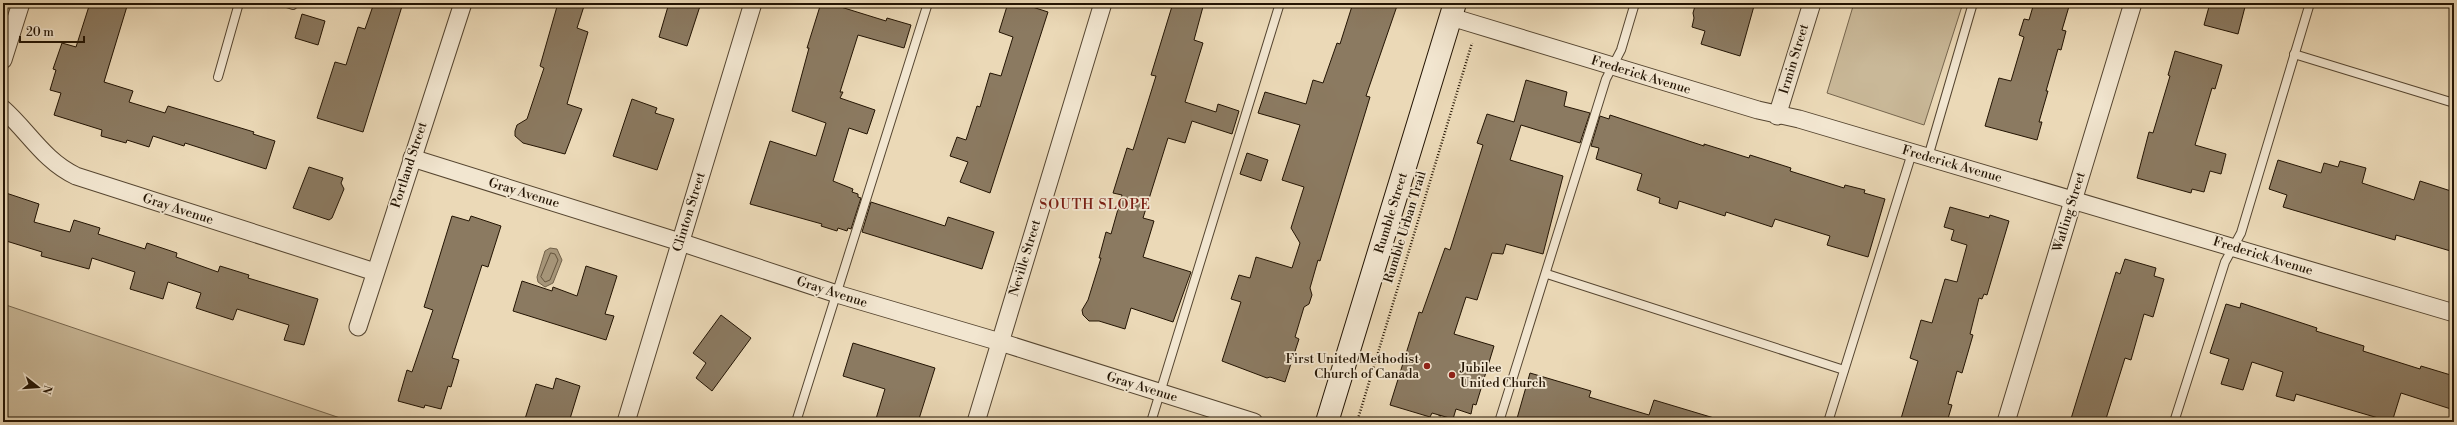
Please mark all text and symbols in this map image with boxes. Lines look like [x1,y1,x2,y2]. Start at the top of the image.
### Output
scale bar [20,18,84,44]
street label: Irmin Street [1776,22,1812,96]
text: 20 m [26,25,54,40]
street label: Frederick Avenue [1589,52,1693,98]
street label: Portland Street [388,120,431,210]
street label: Frederick Avenue [1900,142,2004,186]
street label: Rumble Urban Trail [1380,169,1430,285]
street label: Clinton Street [669,170,709,254]
street label: Rumble Street [1371,170,1411,255]
street label: Watling Street [2049,170,2089,255]
street label: Gray Avenue [487,175,562,212]
street label: Gray Avenue [141,190,216,228]
district label: SOUTH SLOPE [1039,196,1151,214]
street label: Neville Street [1006,217,1044,298]
street label: Frederick Avenue [2211,233,2315,279]
street label: Gray Avenue [795,273,870,311]
place label: First United Methodist Church of Canada [1285,351,1419,382]
place label: Jubilee United Church [1459,360,1546,391]
marker: First United Methodist Church of Canada [1422,361,1432,371]
north arrow [18,367,58,407]
street label: Gray Avenue [1105,369,1180,406]
marker: Jubilee United Church [1447,370,1457,380]
text: N [39,383,55,396]

